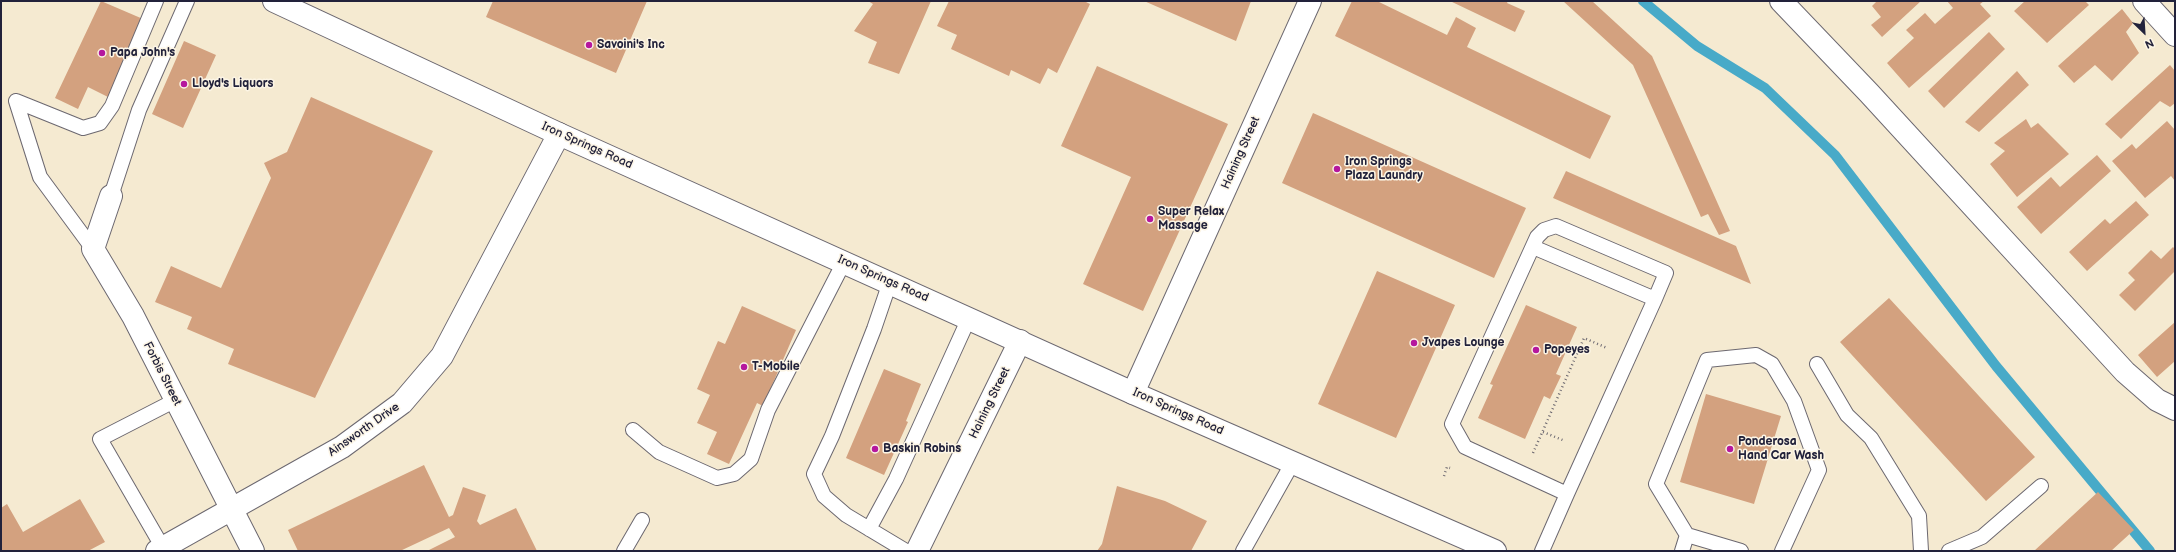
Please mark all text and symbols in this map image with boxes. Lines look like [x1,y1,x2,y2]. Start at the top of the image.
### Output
north arrow [2124,12,2164,52]
text: N [2143,36,2156,51]
place label: Savoini's Inc [597,38,665,52]
marker: Savoini's Inc [584,40,594,50]
place label: Papa John's [110,46,175,60]
marker: Papa John's [97,48,107,58]
place label: Lloyd's Liquors [192,77,273,91]
marker: Lloyd's Liquors [179,79,189,89]
street label: Haining Street [1219,115,1263,191]
street label: Iron Springs Road [539,120,635,172]
place label: Iron Springs Plaza Laundry [1345,155,1423,183]
marker: Iron Springs Plaza Laundry [1332,164,1342,174]
place label: Super Relax Massage [1158,205,1224,233]
marker: Super Relax Massage [1145,214,1155,224]
street label: Iron Springs Road [835,253,931,305]
place label: Jvapes Lounge [1422,336,1504,350]
marker: Jvapes Lounge [1409,338,1419,348]
street label: Forbis Street [140,340,184,408]
place label: Popeyes [1544,343,1590,357]
marker: Popeyes [1531,345,1541,355]
place label: T-Mobile [752,360,800,374]
marker: T-Mobile [739,362,749,372]
street label: Haining Street [966,365,1014,441]
street label: Iron Springs Road [1130,386,1226,438]
street label: Ainsworth Drive [326,400,402,460]
place label: Ponderosa Hand Car Wash [1738,435,1824,463]
place label: Baskin Robins [883,442,961,456]
marker: Baskin Robins [870,444,880,454]
marker: Ponderosa Hand Car Wash [1725,444,1735,454]

